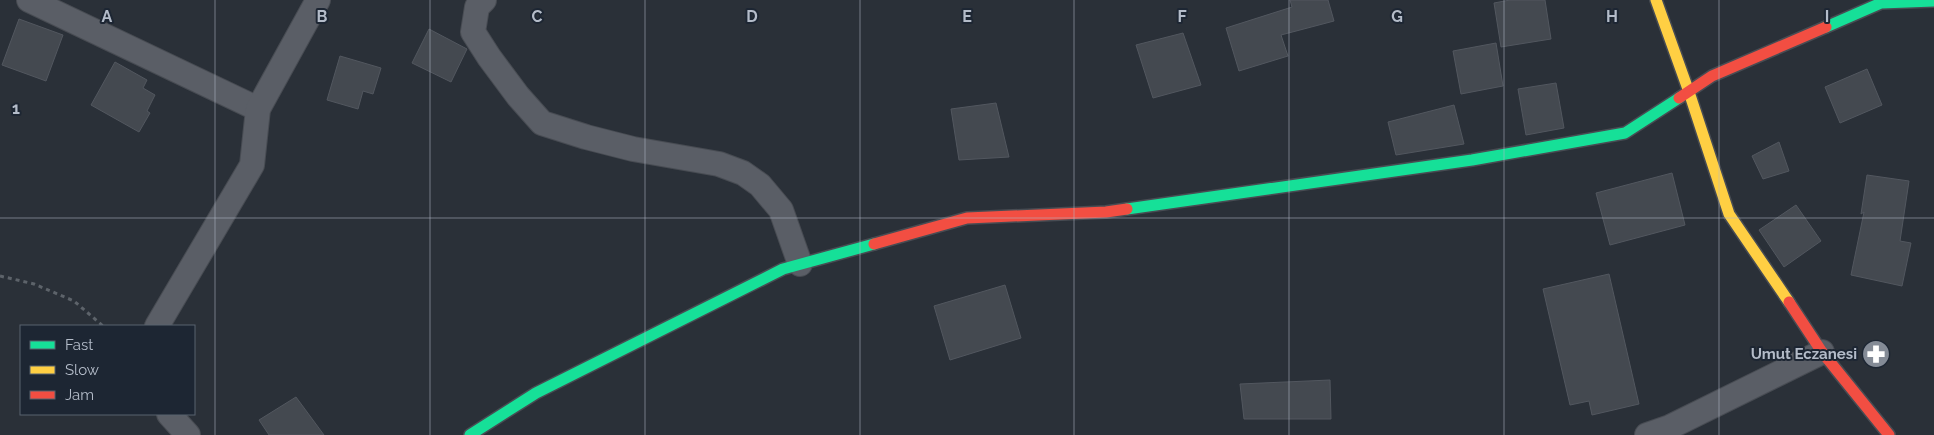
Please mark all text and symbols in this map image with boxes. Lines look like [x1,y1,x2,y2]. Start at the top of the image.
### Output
text: A [102,7,113,26]
text: B [317,7,328,26]
text: C [532,7,543,26]
text: D [746,7,758,26]
text: E [962,7,972,26]
text: F [1177,7,1187,26]
text: G [1391,7,1403,26]
text: H [1606,7,1618,26]
text: I [1825,7,1829,26]
text: 1 [12,99,20,118]
legend [20,325,195,415]
text: Fast [65,336,93,354]
pharmacy icon: Umut Eczanesi [1861,339,1891,369]
place label: Umut Eczanesi [1751,345,1857,363]
text: Slow [65,361,99,379]
text: Jam [65,386,94,404]

